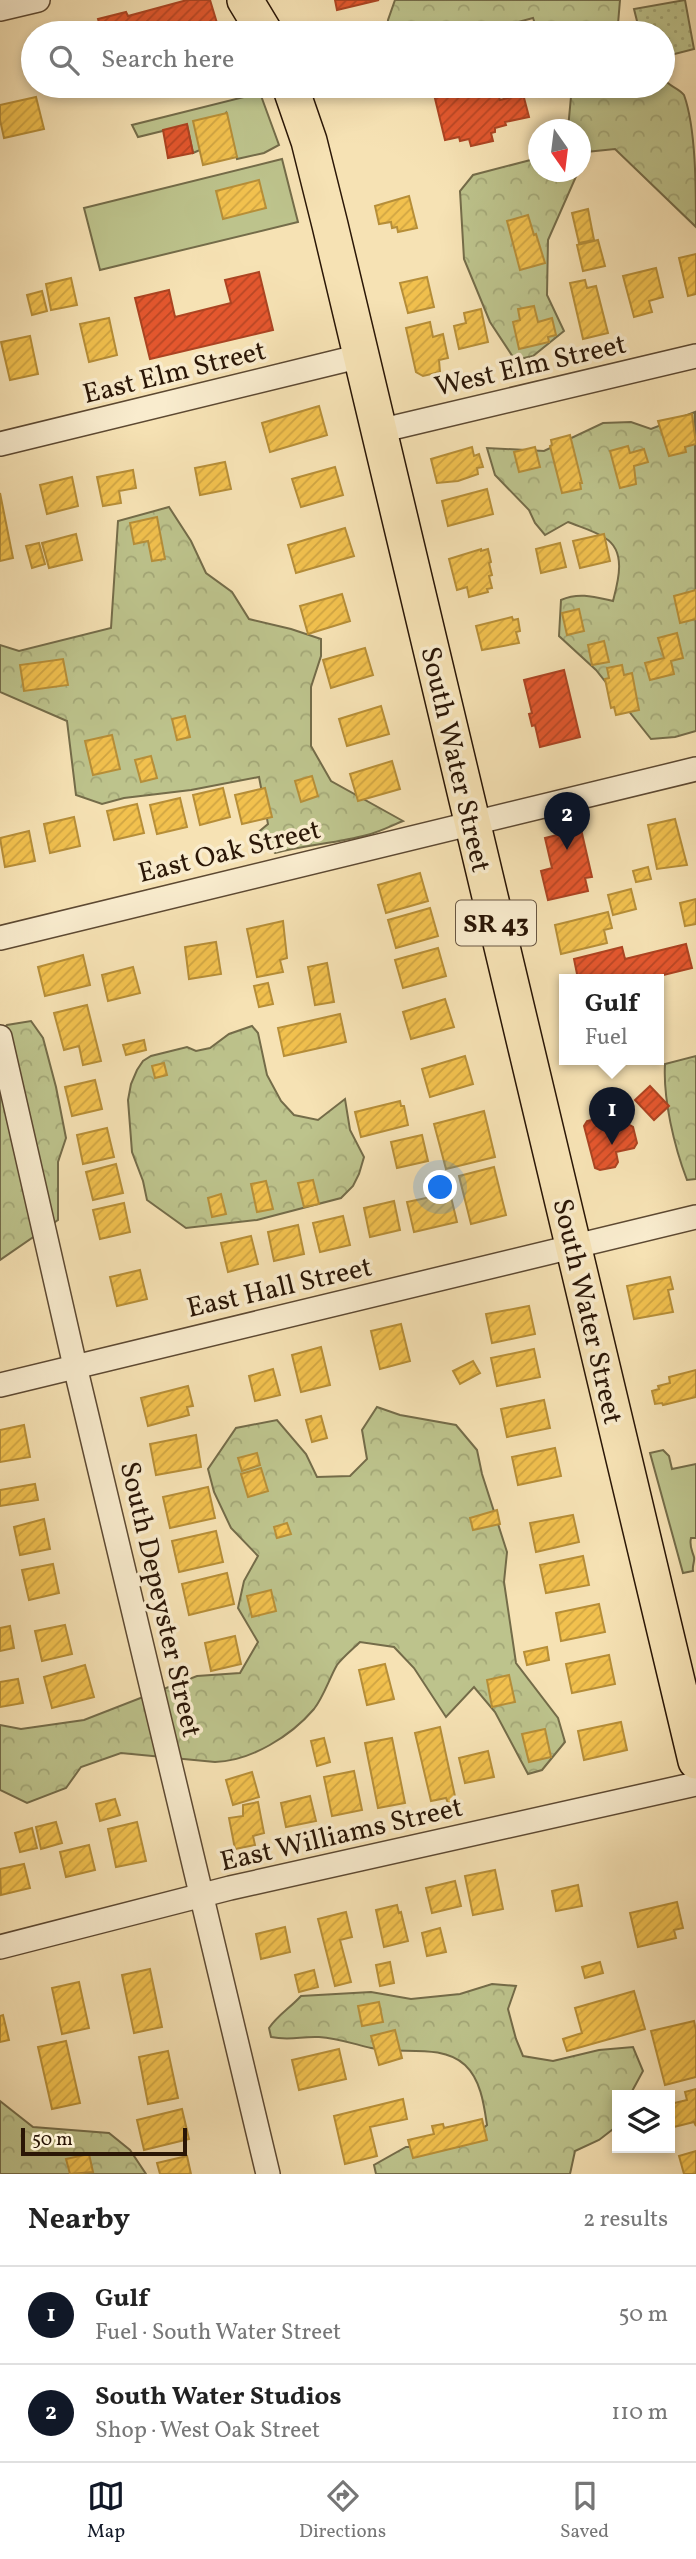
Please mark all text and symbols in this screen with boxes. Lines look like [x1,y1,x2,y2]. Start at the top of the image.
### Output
search box [21,21,675,98]
icon: search [45,41,83,79]
text: Search here [101,42,234,78]
north arrow [528,119,591,182]
street label: West Elm Street [431,325,630,407]
street label: East Elm Street [79,332,270,415]
street label: South Water Street [410,643,500,876]
pin: 2 [544,792,590,850]
street label: East Oak Street [134,811,325,894]
road number: SR 43 [456,900,536,946]
popup [559,974,664,1065]
text: Gulf [585,986,638,1022]
text: Fuel [585,1022,628,1054]
pin: 1 [589,1087,635,1145]
your location [423,1170,457,1204]
street label: South Water Street [542,1195,632,1428]
street label: East Hall Street [183,1248,376,1329]
street label: South Depeyster Street [109,1458,210,1741]
street label: East Williams Street [216,1789,467,1882]
map controls [612,2090,675,2153]
button: layers [612,2090,675,2153]
scale bar [21,2125,187,2157]
text: 50 m [32,2127,73,2153]
text: Nearby [28,2199,130,2241]
text: 2 results [583,2204,668,2236]
text: Gulf [95,2281,148,2317]
text: 1 [46,2299,56,2331]
text: 50 m [619,2299,668,2331]
text: Fuel · South Water Street [95,2317,341,2349]
text: South Water Studios [95,2379,341,2415]
text: 2 [45,2397,57,2429]
text: 110 m [611,2397,668,2429]
text: Shop · West Oak Street [95,2415,320,2447]
tab: Map [87,2477,125,2545]
tab: Directions [299,2477,386,2545]
tab: Saved [560,2477,609,2545]

